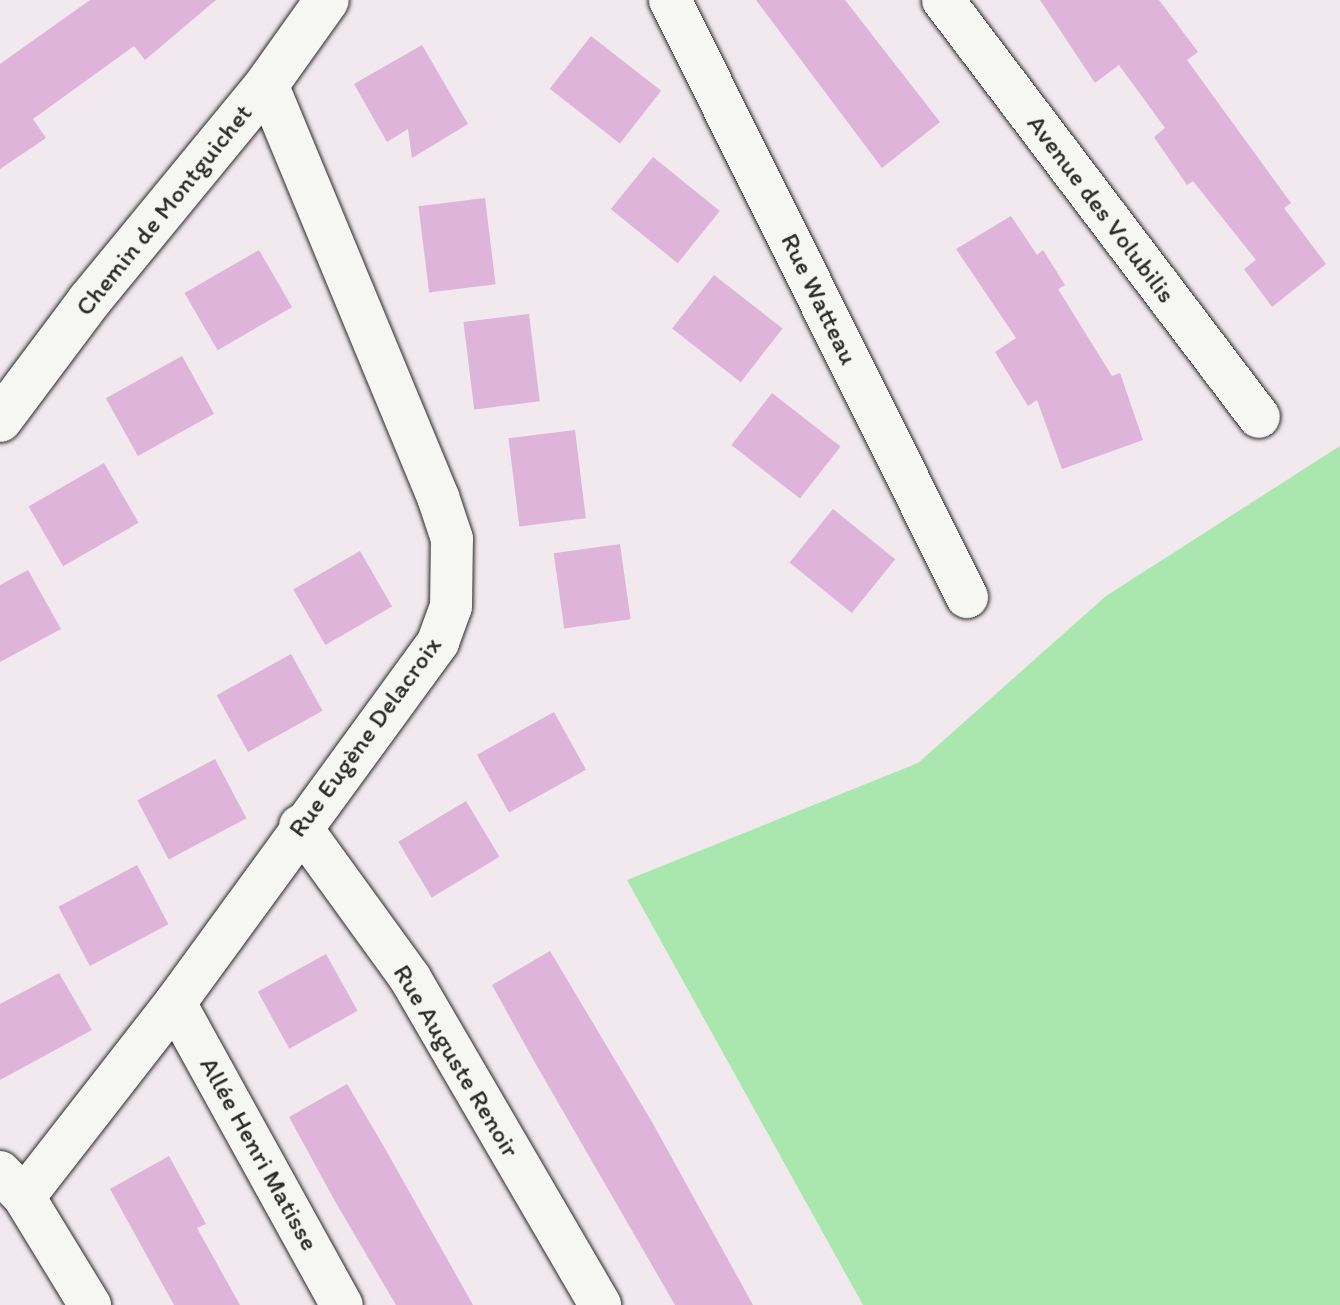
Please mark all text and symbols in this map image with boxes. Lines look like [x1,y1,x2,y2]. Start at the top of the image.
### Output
street label: Chemin de Montguichet [69,98,259,322]
street label: Avenue des Volubilis [1021,109,1181,309]
street label: Rue Watteau [774,228,864,370]
street label: Rue Eugène Delacroix [282,631,448,843]
street label: Rue Auguste Renoir [386,959,526,1163]
street label: Allée Henri Matisse [193,1052,325,1256]

